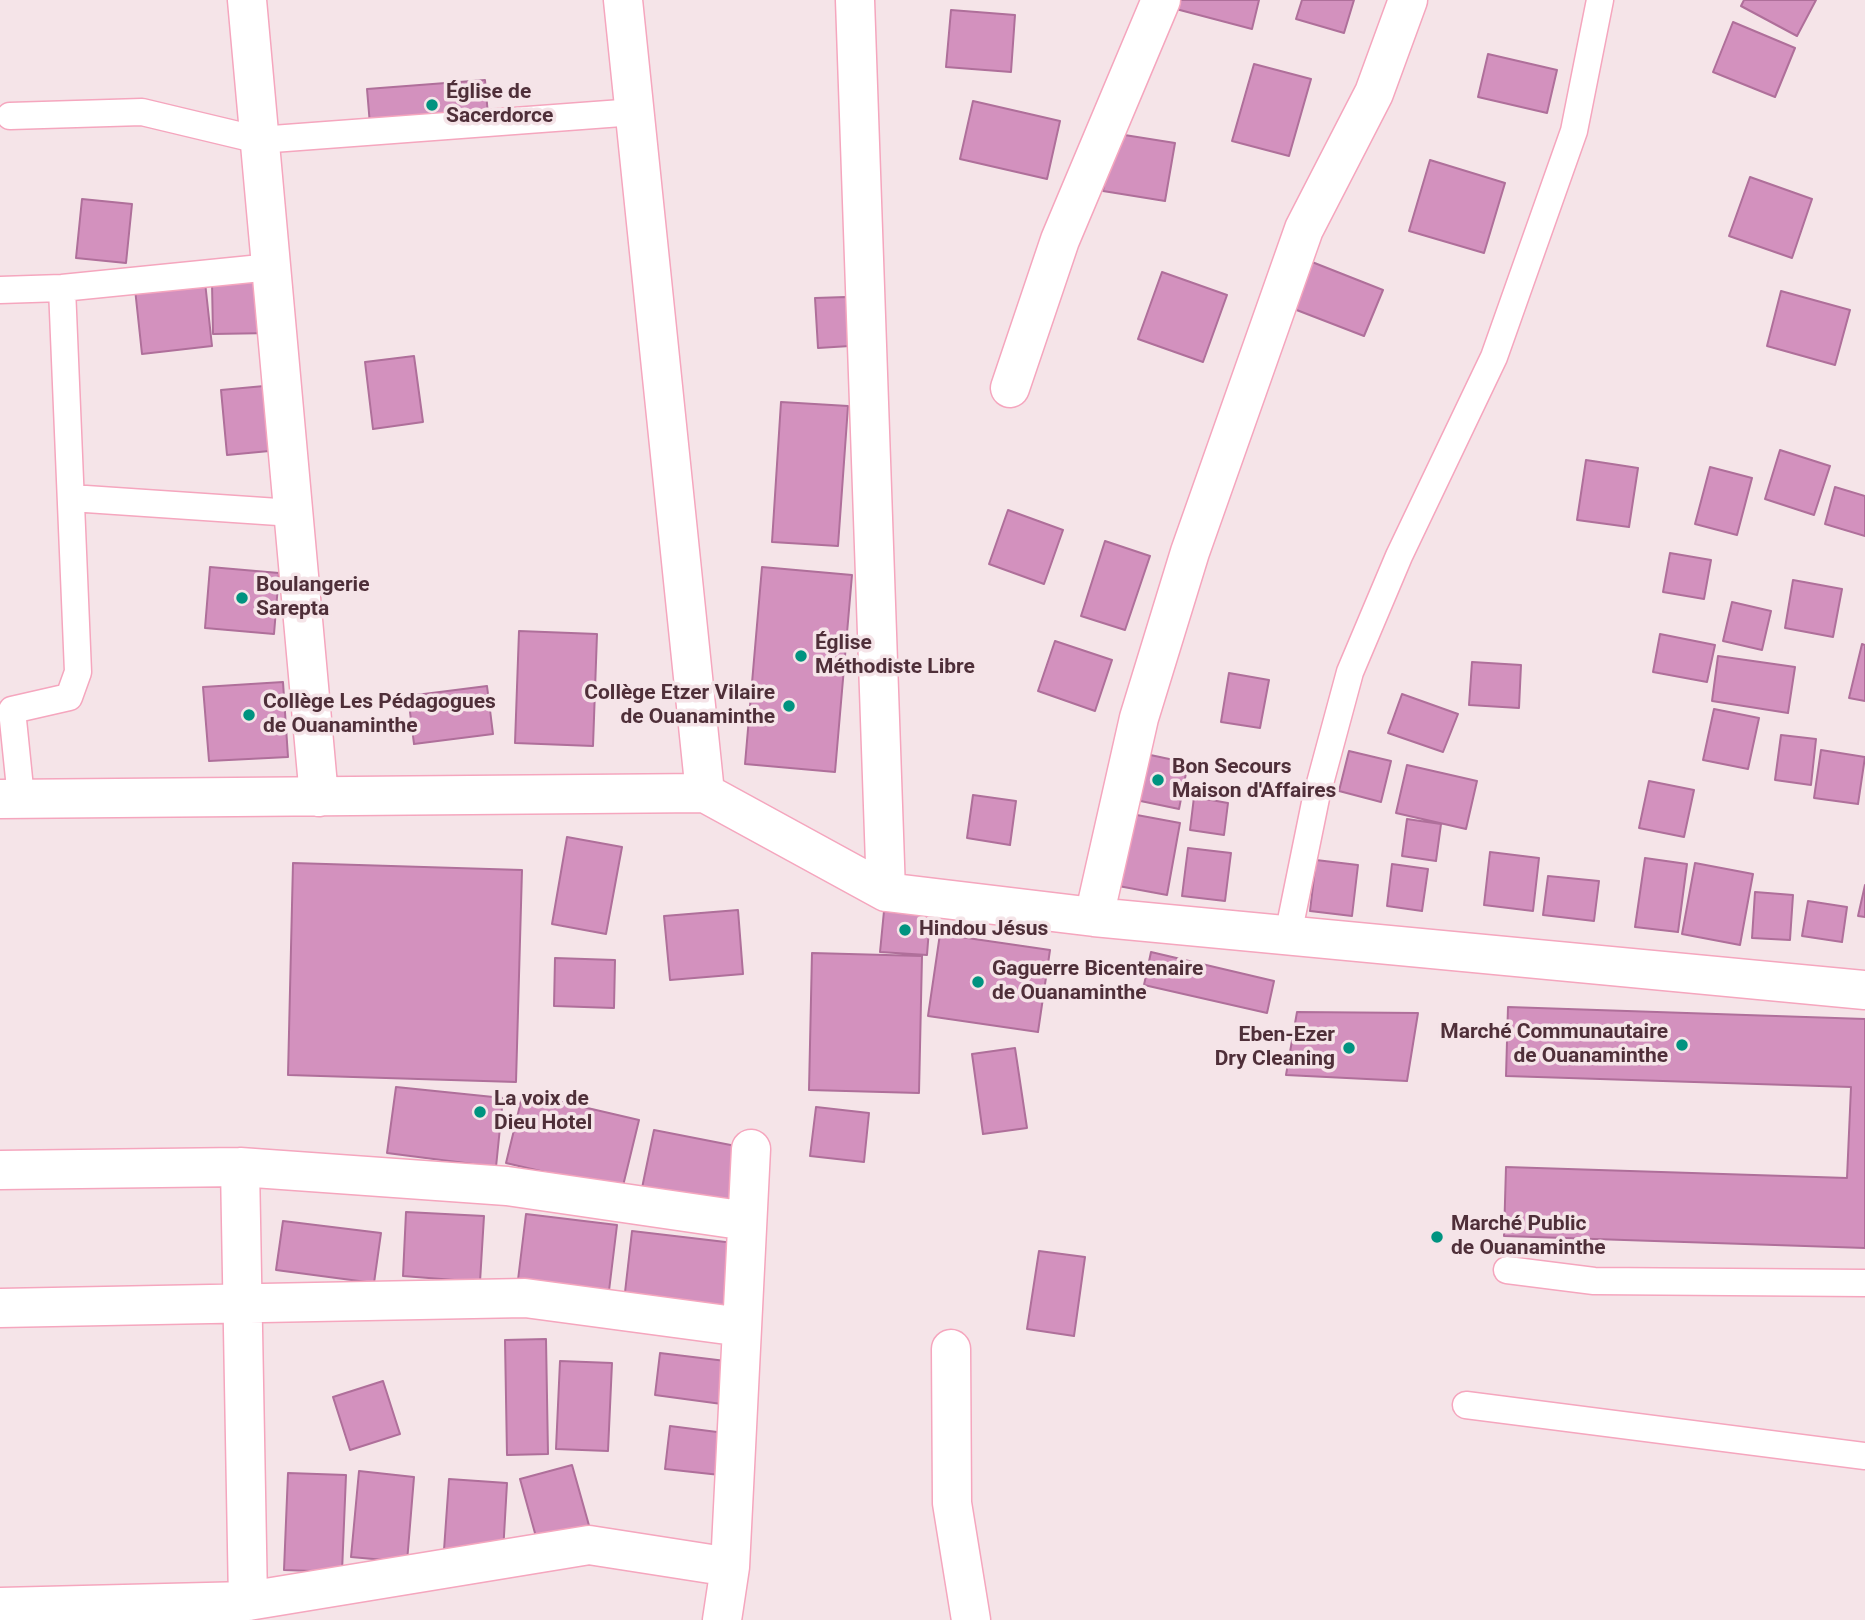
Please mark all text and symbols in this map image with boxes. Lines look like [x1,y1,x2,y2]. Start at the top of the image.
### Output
place label: Église de Sacerdorce [446,80,553,130]
marker: Église de Sacerdorce [424,97,440,113]
place label: Boulangerie Sarepta [256,573,370,623]
marker: Boulangerie Sarepta [234,590,250,606]
place label: Église Méthodiste Libre [815,631,975,681]
marker: Église Méthodiste Libre [793,648,809,664]
place label: Collège Etzer Vilaire de Ouanaminthe [584,681,775,731]
place label: Collège Les Pédagogues de Ouanaminthe [263,690,496,740]
marker: Collège Etzer Vilaire de Ouanaminthe [781,698,797,714]
marker: Collège Les Pédagogues de Ouanaminthe [241,707,257,723]
place label: Bon Secours Maison d'Affaires [1172,755,1336,805]
marker: Bon Secours Maison d'Affaires [1150,772,1166,788]
place label: Hindou Jésus [919,917,1048,943]
marker: Hindou Jésus [897,922,913,938]
place label: Gaguerre Bicentenaire de Ouanaminthe [992,957,1203,1007]
marker: Gaguerre Bicentenaire de Ouanaminthe [970,974,986,990]
place label: Marché Communautaire de Ouanaminthe [1440,1020,1668,1070]
place label: Eben-Ezer Dry Cleaning [1215,1023,1335,1073]
marker: Marché Communautaire de Ouanaminthe [1674,1037,1690,1053]
marker: Eben-Ezer Dry Cleaning [1341,1040,1357,1056]
place label: La voix de Dieu Hotel [494,1087,592,1137]
marker: La voix de Dieu Hotel [472,1104,488,1120]
place label: Marché Public de Ouanaminthe [1451,1212,1606,1262]
marker: Marché Public de Ouanaminthe [1429,1229,1445,1245]

